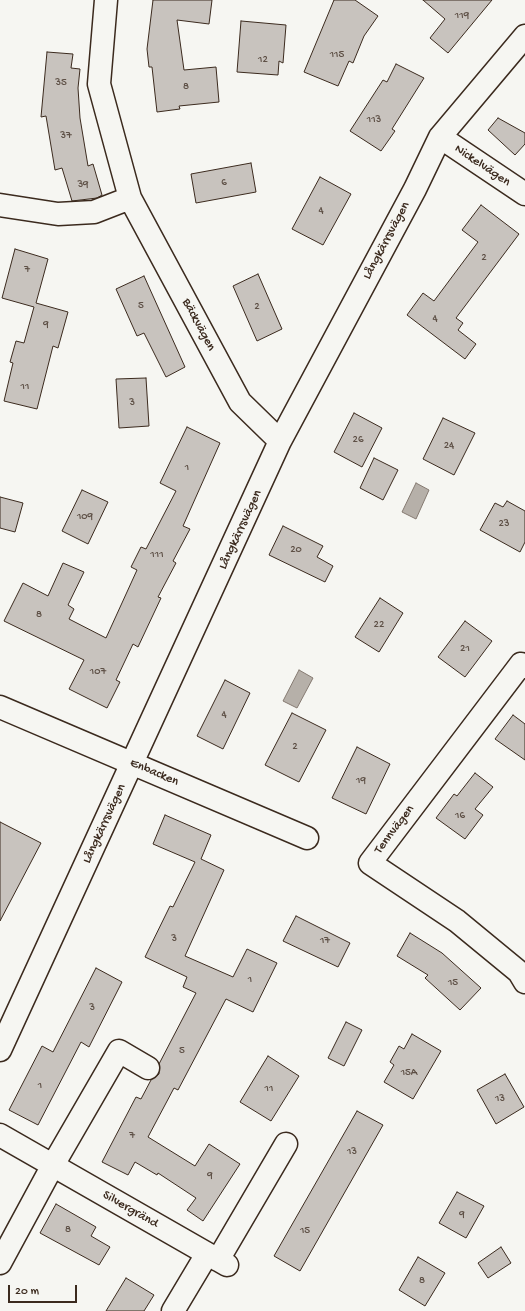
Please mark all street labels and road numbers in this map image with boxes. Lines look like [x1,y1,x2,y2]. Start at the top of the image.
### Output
street label: Nickelvägen [451,142,513,190]
street label: Långkärrsvägen [360,199,414,283]
street label: Bäckvägen [178,296,218,354]
street label: Långkärrsvägen [216,488,266,572]
street label: Enbacken [127,756,181,790]
street label: Långkärrsvägen [80,782,130,866]
street label: Tennvägen [372,802,418,858]
street label: Silvergränd [99,1188,161,1232]

